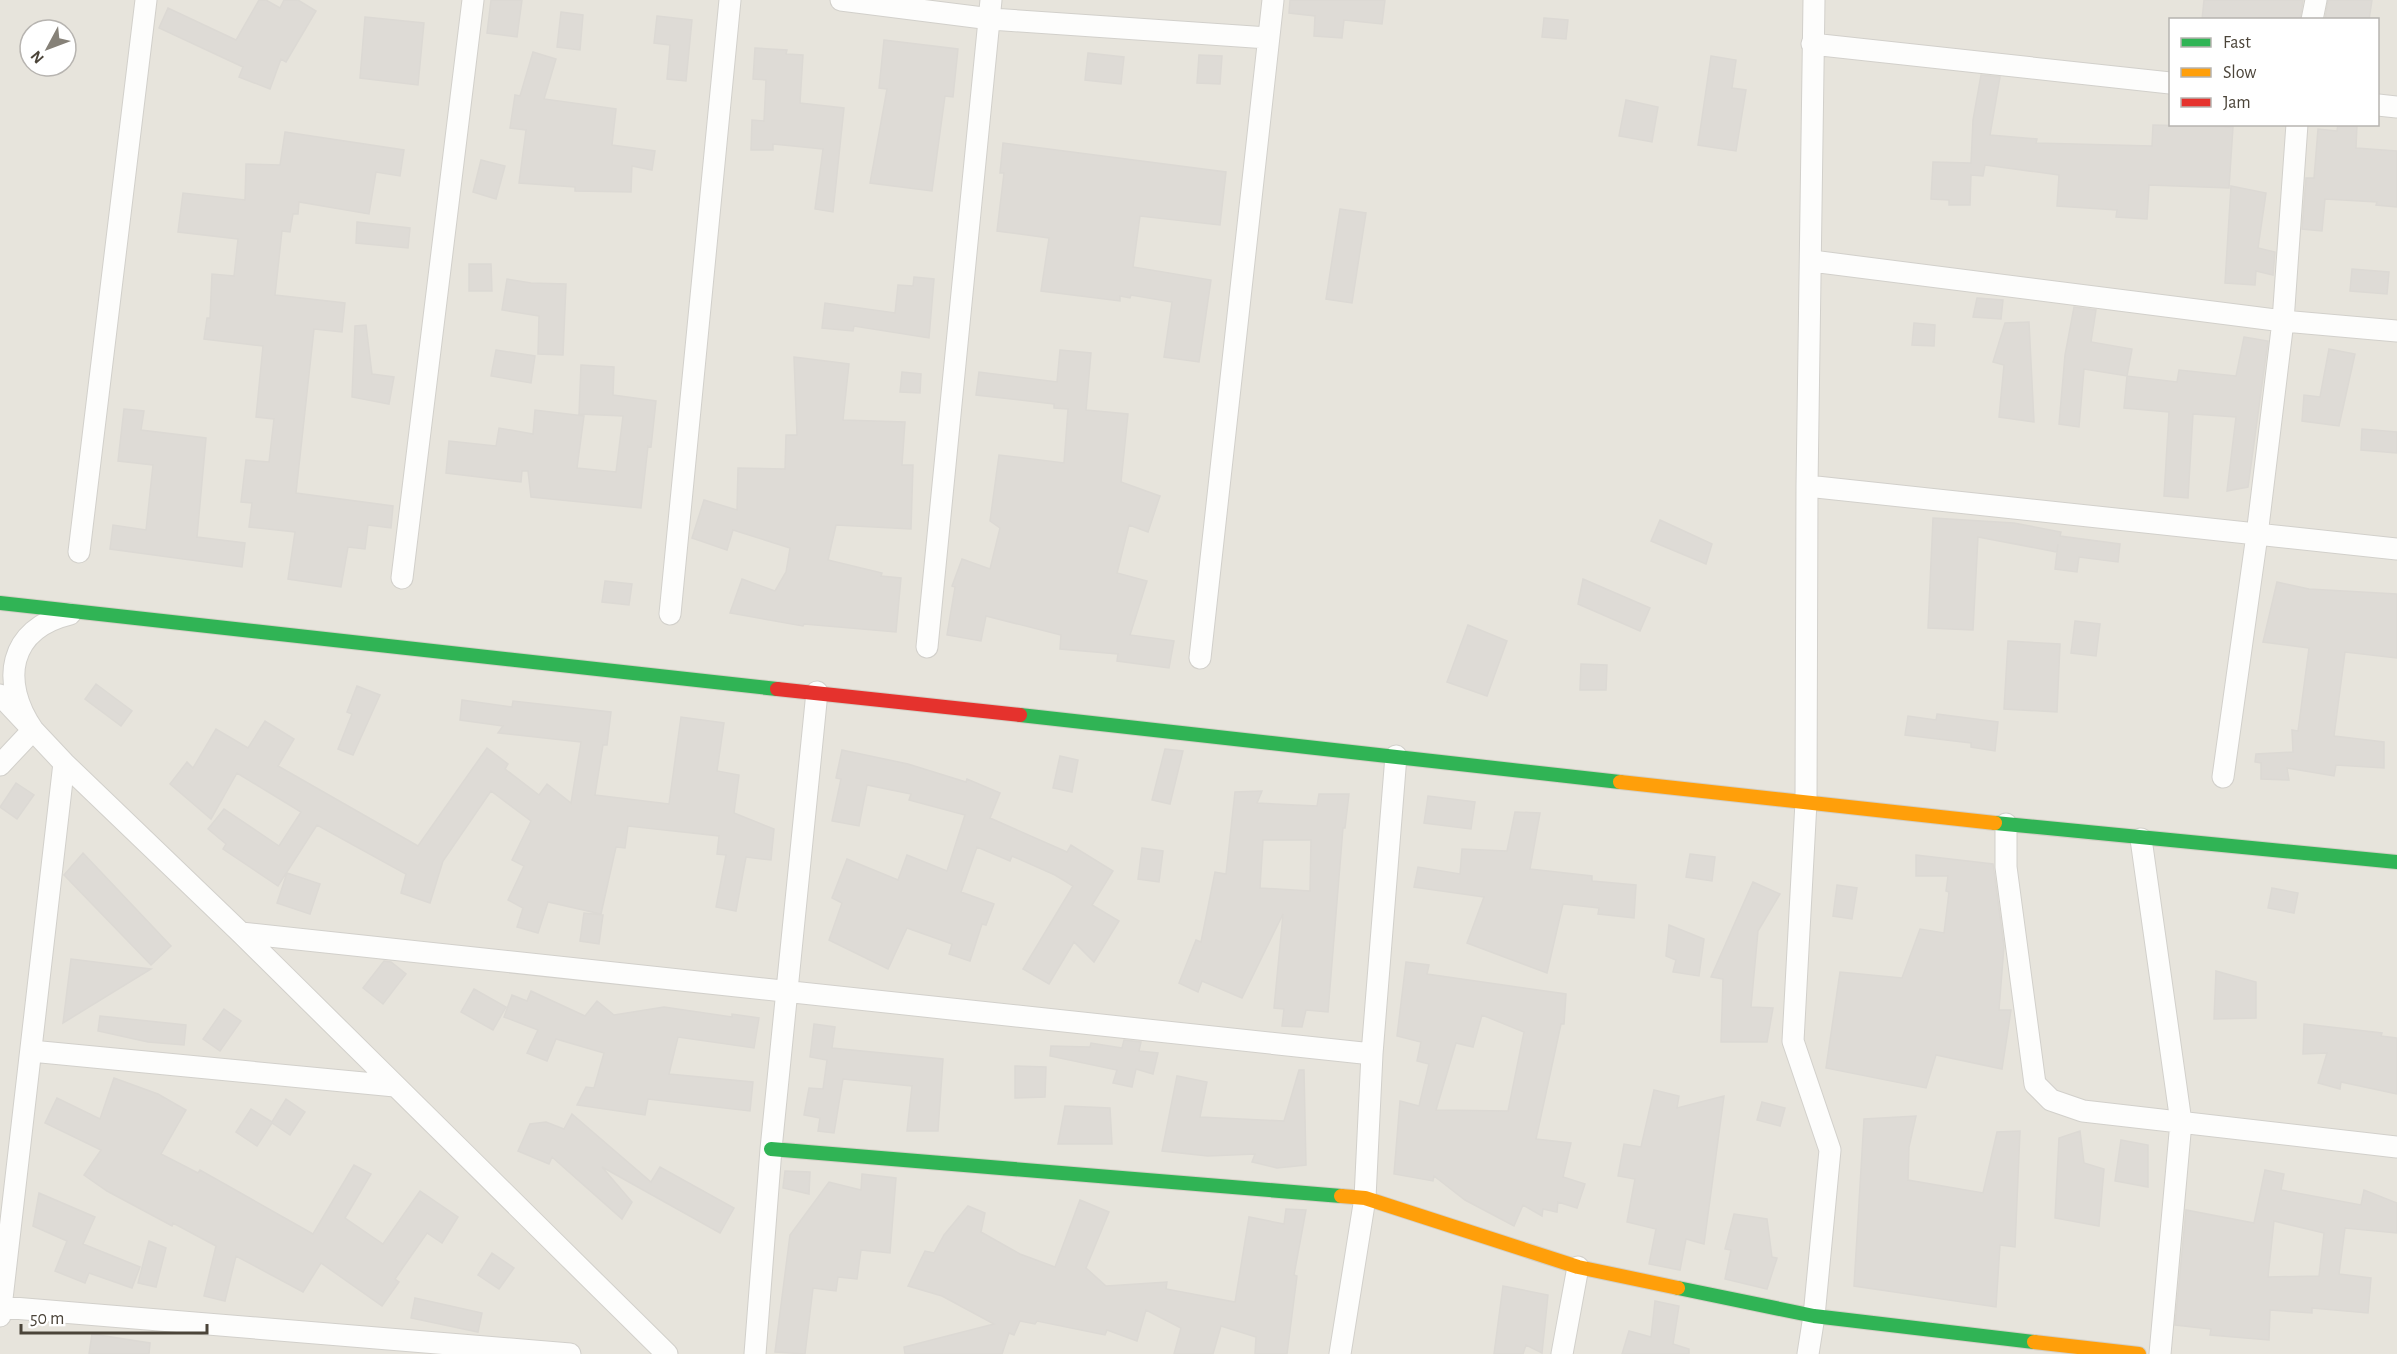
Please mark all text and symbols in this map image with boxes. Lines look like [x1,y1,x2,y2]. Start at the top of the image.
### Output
north arrow [18,18,78,78]
legend [2169,18,2379,126]
text: Fast [2223,34,2251,52]
text: N [28,48,47,67]
text: Slow [2223,64,2256,82]
text: Jam [2223,94,2251,112]
scale bar [21,1297,207,1335]
text: 50 m [30,1310,64,1328]

